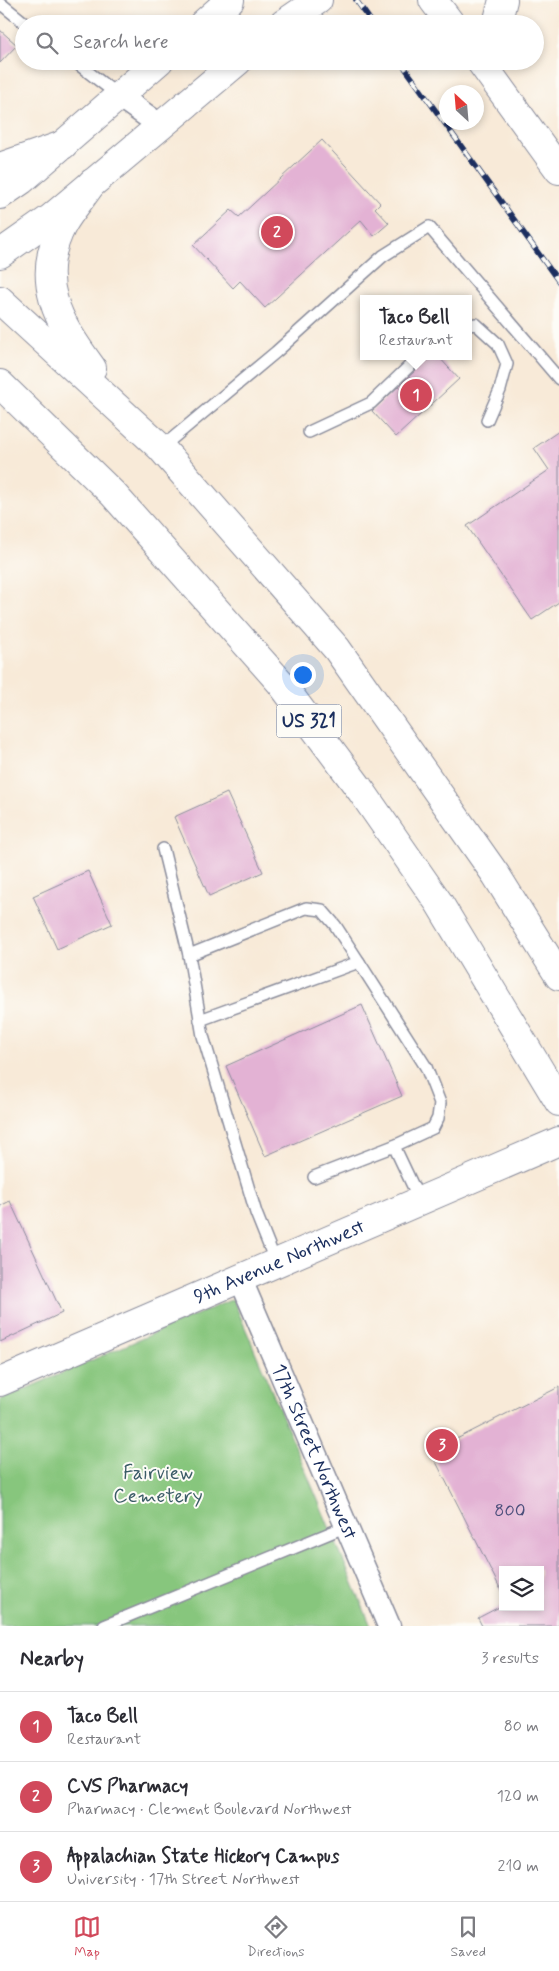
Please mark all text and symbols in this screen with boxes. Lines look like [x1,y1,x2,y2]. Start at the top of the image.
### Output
search box [15,15,544,70]
icon: search [33,29,61,57]
text: Search here [73,30,169,55]
north arrow [439,85,484,130]
pin: 2 [261,213,293,251]
popup [360,295,472,360]
text: Taco Bell [379,305,449,330]
text: Restaurant [379,330,453,351]
pin: 1 [400,376,432,414]
your location [290,662,316,688]
road number: US 321 [276,704,342,738]
street label: 9th Avenue Northwest [189,1213,369,1310]
street label: 17th Street Northwest [265,1360,364,1544]
pin: 3 [426,1426,458,1464]
park label: Fairview Cemetery [113,1460,203,1510]
house number: 800 [494,1499,526,1523]
map controls [499,1566,544,1611]
button: layers [499,1566,544,1611]
text: Nearby [20,1645,84,1673]
text: 3 results [481,1648,539,1669]
text: Taco Bell [67,1704,138,1729]
text: 1 [32,1716,40,1737]
text: 80 m [504,1716,539,1737]
text: Restaurant [67,1729,141,1750]
text: CVS Pharmacy [67,1774,188,1799]
text: 2 [32,1786,40,1807]
text: 120 m [497,1786,539,1807]
text: Pharmacy · Clement Boulevard Northwest [67,1799,351,1820]
text: Appalachian State Hickory Campus [67,1844,339,1869]
text: 3 [32,1856,40,1877]
text: 210 m [498,1856,539,1877]
text: University · 17th Street Northwest [67,1869,300,1890]
tab: Map [73,1913,101,1961]
tab: Directions [247,1913,305,1961]
tab: Saved [451,1913,486,1961]

